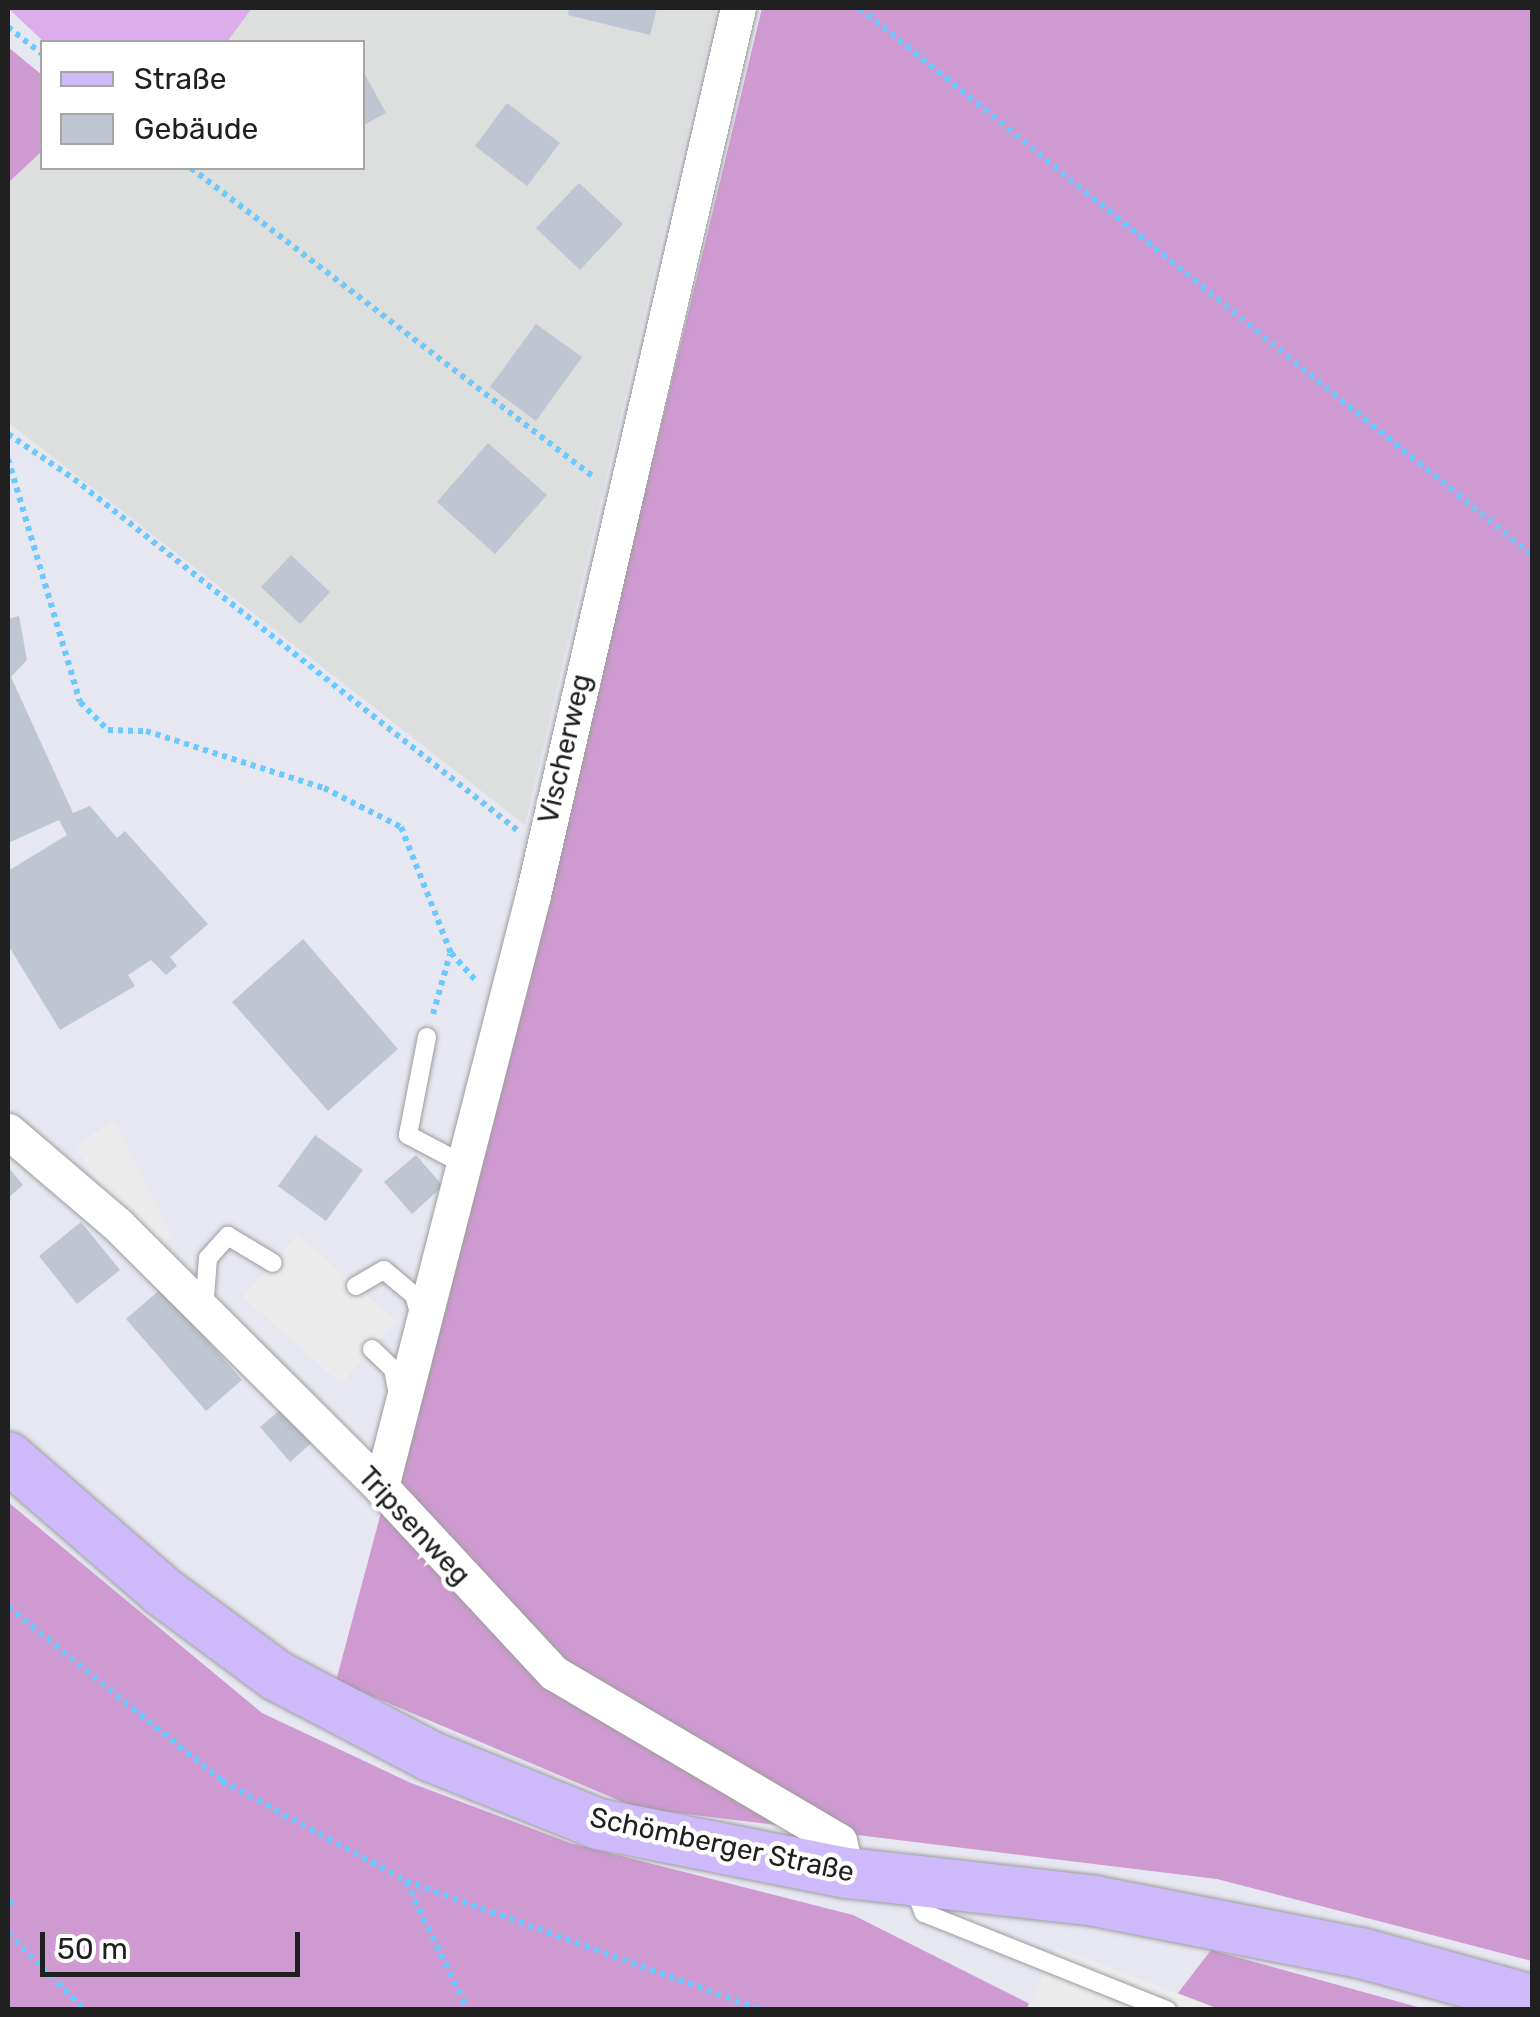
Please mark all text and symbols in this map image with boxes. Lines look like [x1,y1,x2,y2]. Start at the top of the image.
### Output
legend [40,40,365,170]
text: Straße [134,61,227,97]
text: Gebäude [134,111,258,147]
street label: Vischerweg [531,671,599,827]
street label: Tripsenweg [351,1460,477,1592]
street label: Schömberger Straße [587,1801,857,1889]
scale bar [45,1912,305,1974]
text: 50 m [57,1931,128,1967]

